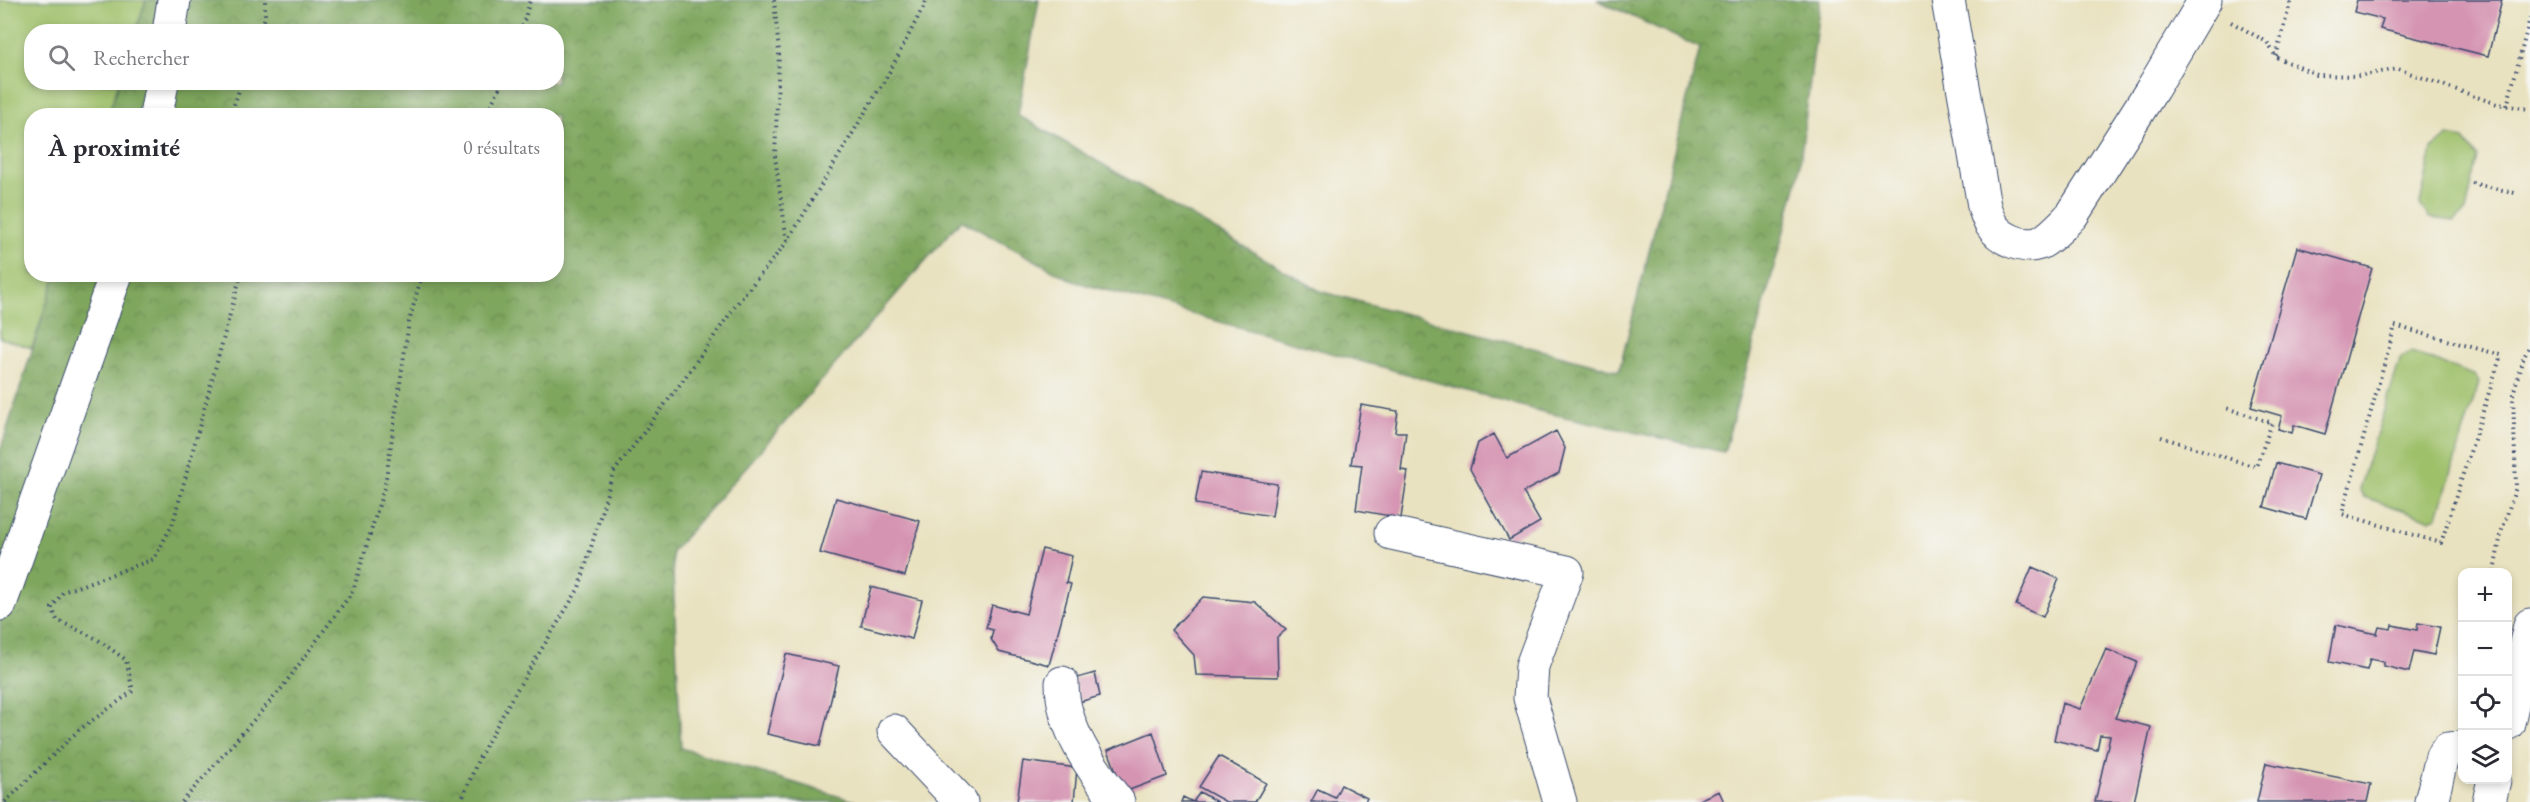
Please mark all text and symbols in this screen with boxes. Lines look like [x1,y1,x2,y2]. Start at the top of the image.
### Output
search box [24,24,564,90]
icon: search [45,41,78,74]
text: Rechercher [93,43,189,72]
text: À proximité [48,130,180,164]
text: 0 résultats [463,134,540,160]
map controls [2458,568,2512,784]
button: + [2458,568,2512,622]
button: − [2458,622,2512,676]
button: locate [2458,676,2512,730]
button: layers [2458,730,2512,784]

